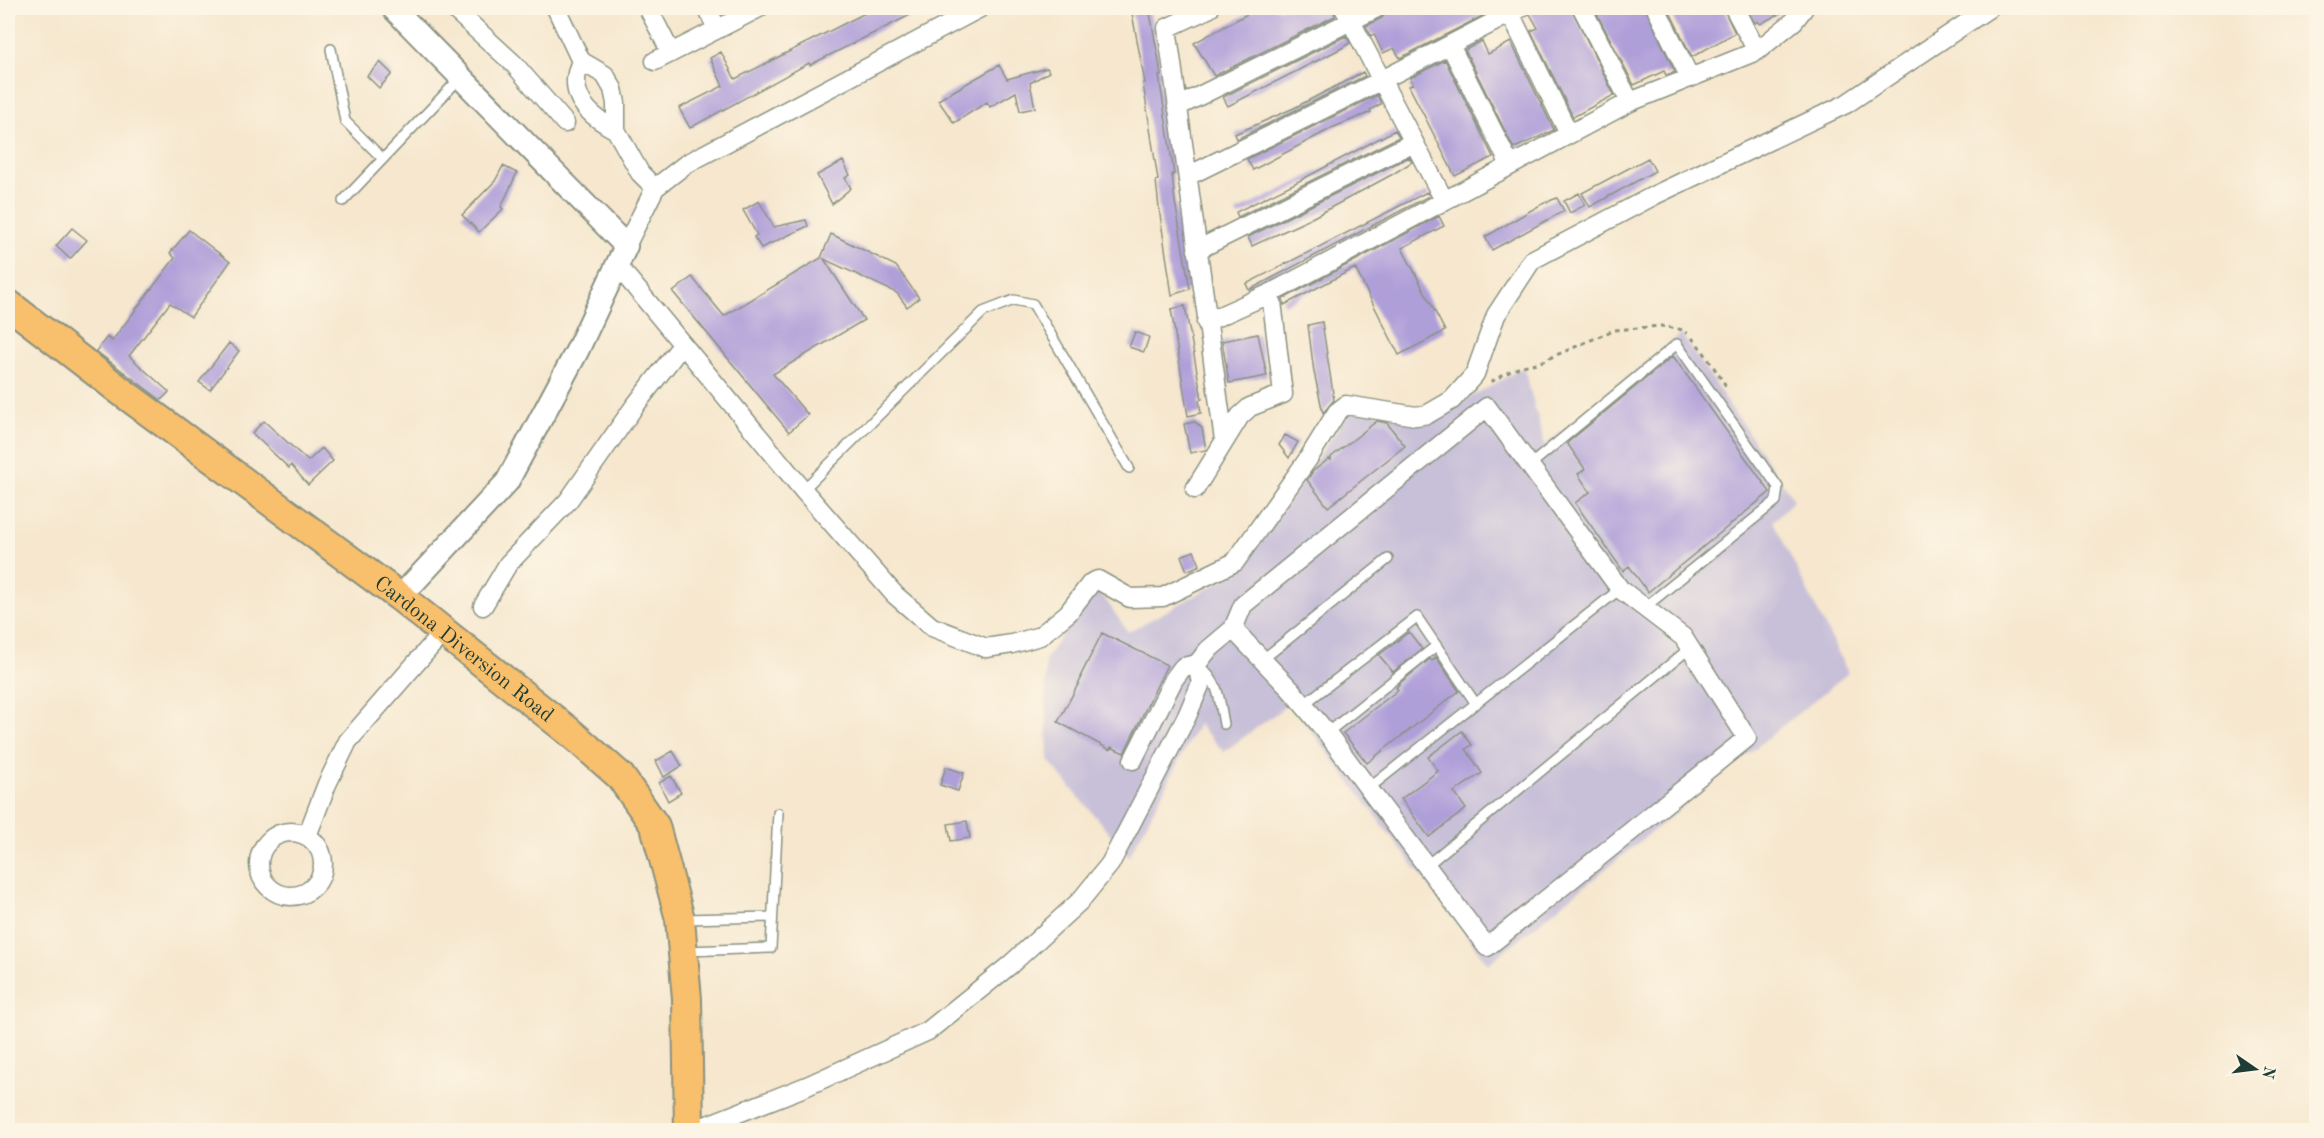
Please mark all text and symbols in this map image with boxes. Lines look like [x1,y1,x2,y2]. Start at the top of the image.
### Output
street label: Cardona Diversion Road [370,573,557,727]
north arrow [2225,1039,2285,1099]
text: N [2258,1064,2277,1081]

